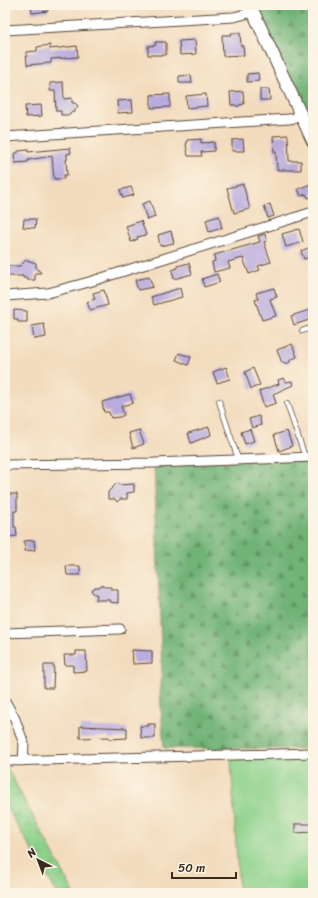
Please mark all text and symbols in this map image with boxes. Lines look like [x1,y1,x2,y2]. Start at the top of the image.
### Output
north arrow [18,840,58,880]
text: N [22,843,41,863]
scale bar [172,854,236,880]
text: 50 m [178,857,205,879]

